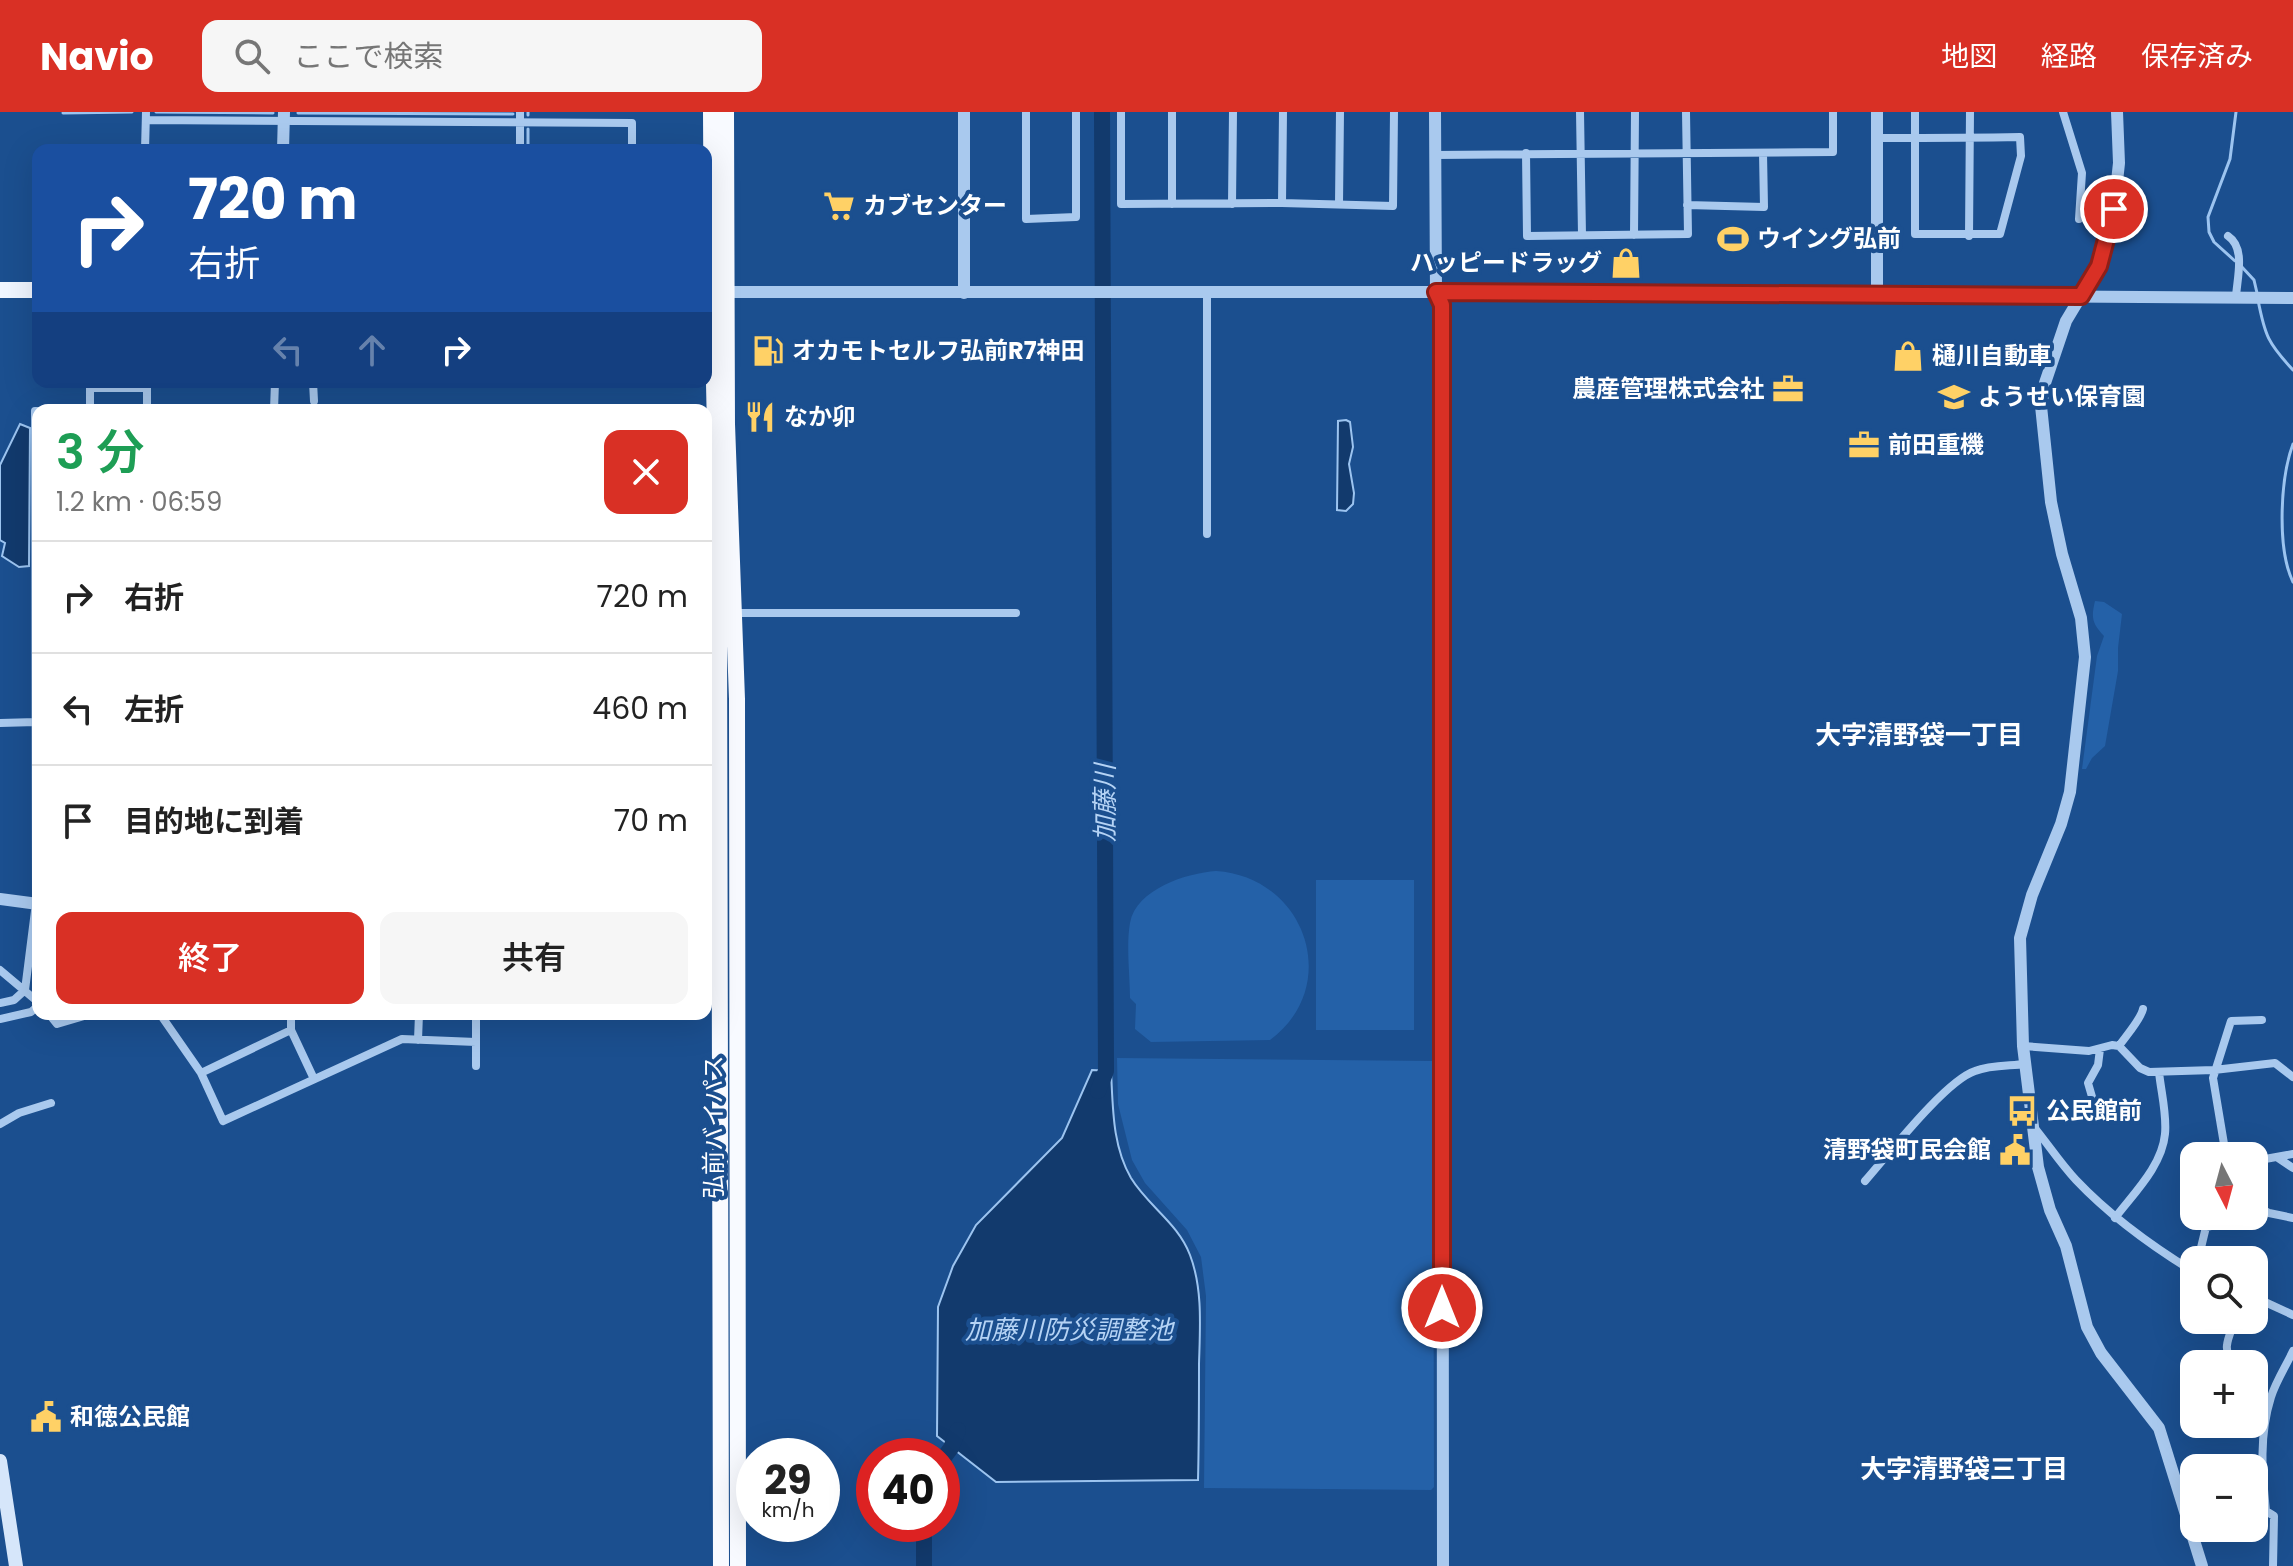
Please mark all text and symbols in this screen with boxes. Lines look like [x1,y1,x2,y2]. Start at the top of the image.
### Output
search box [202,20,762,92]
text: Navio [40,30,154,83]
icon: search [230,34,274,78]
text: ここで検索 [294,35,444,78]
text: 地図 [1941,37,1997,76]
text: 経路 [2041,37,2097,76]
text: 保存済み [2141,37,2253,76]
text: 720 m [188,160,358,239]
pin [2080,175,2148,243]
icon: right [56,176,160,280]
icon: arrive [2092,187,2136,231]
supermarket icon: カブセンター [822,189,856,223]
place label: カブセンター [863,189,1007,222]
sports icon: ウイング弘前 [1716,222,1750,256]
place label: ウイング弘前 [1757,222,1901,255]
text: 右折 [188,238,260,289]
place label: ハッピードラッグ [1410,246,1602,279]
shop icon: ハッピードラッグ [1609,246,1643,280]
icon: left [266,328,310,372]
icon: ahead [350,328,394,372]
icon: right [434,328,478,372]
fuel station icon: オカモトセルフ弘前R7神田 [751,334,785,368]
place label: オカモトセルフ弘前R7神田 [792,334,1085,367]
shop icon: 樋川自動車 [1891,339,1925,373]
place label: 樋川自動車 [1932,339,2052,372]
place label: 農産管理株式会社 [1572,372,1764,405]
office icon: 農産管理株式会社 [1771,372,1805,406]
school or university icon: ようせい保育園 [1937,380,1971,414]
place label: ようせい保育園 [1978,380,2146,413]
restaurant icon: なか卯 [743,400,777,434]
place label: なか卯 [784,400,856,433]
text: 3 分 [56,419,144,486]
office icon: 前田重機 [1847,428,1881,462]
place label: 前田重機 [1888,428,1984,461]
button: close [604,430,688,514]
text: 1.2 km · 06:59 [56,484,222,520]
icon: right [56,575,100,619]
text: 720 m [597,575,688,618]
text: 右折 [124,576,184,619]
icon: left [56,687,100,731]
text: 460 m [592,687,688,730]
text: 左折 [124,688,184,731]
district label: 大字清野袋一丁目 [1815,717,2023,753]
water label: 加藤川 [1087,761,1123,842]
icon: arrive [56,799,100,843]
text: 70 m [614,799,688,842]
text: 目的地に到着 [124,800,304,843]
button: 終了 [56,912,364,1004]
button: 共有 [380,912,688,1004]
street label: 弘前バイパス [697,1055,730,1199]
bus stop icon: 公民館前 [2005,1094,2039,1128]
place label: 公民館前 [2046,1094,2142,1127]
place label: 清野袋町民会館 [1823,1133,1991,1166]
public building icon: 清野袋町民会館 [1998,1133,2032,1167]
north arrow [2180,1142,2268,1230]
map controls [2180,1142,2268,1542]
button: search [2180,1246,2268,1334]
position arrow [1400,1266,1484,1350]
water label: 加藤川防災調整池 [965,1312,1176,1348]
button: + [2180,1350,2268,1438]
public building icon: 和徳公民館 [29,1400,63,1434]
place label: 和徳公民館 [70,1400,190,1433]
speed limit sign: 40 [856,1438,960,1542]
district label: 大字清野袋三丁目 [1860,1451,2068,1487]
text: 29 [764,1452,812,1508]
button: − [2180,1454,2268,1542]
text: km/h [761,1496,815,1524]

